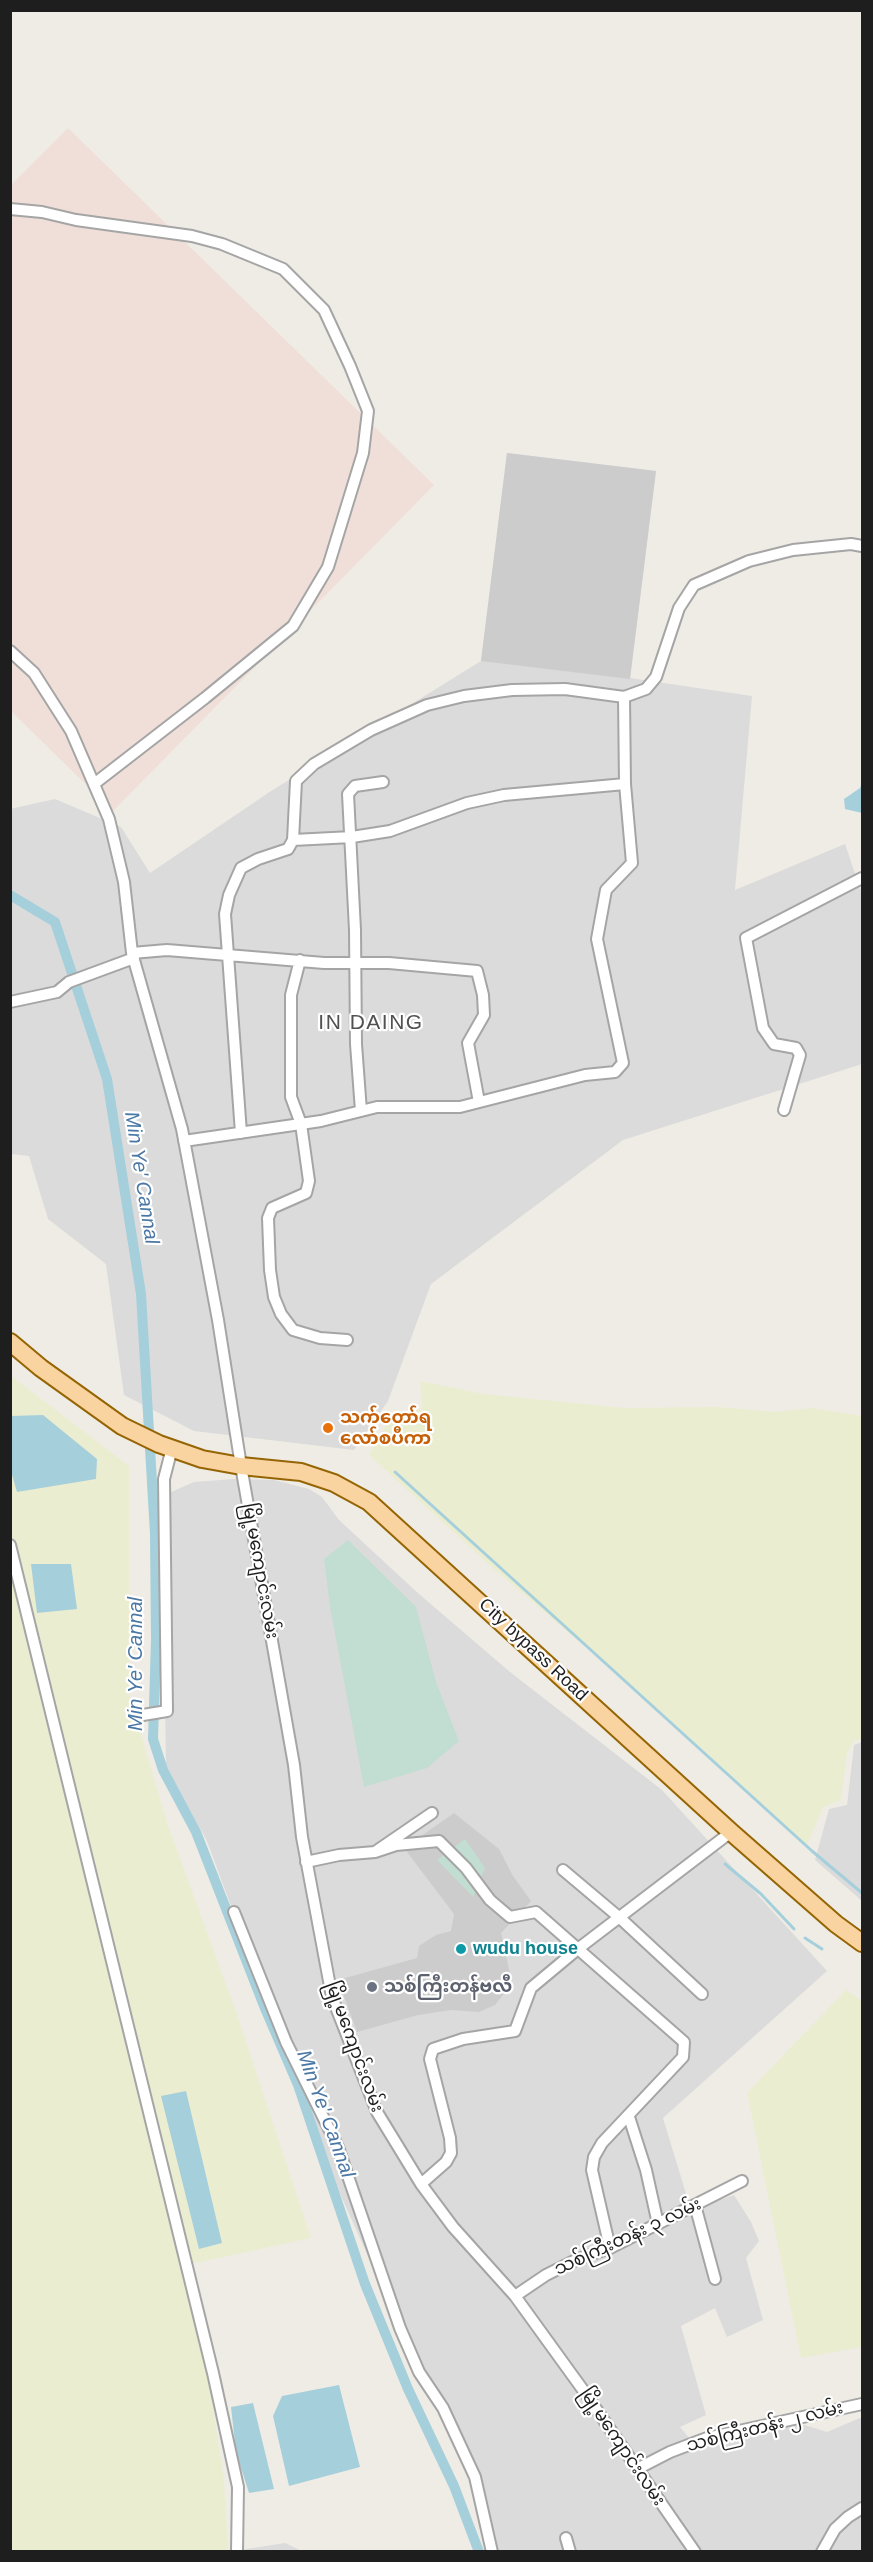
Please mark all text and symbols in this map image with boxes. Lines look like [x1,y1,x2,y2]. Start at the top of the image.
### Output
district label: IN DAING [318,1010,424,1036]
water label: Min Ye' Cannal [119,1110,163,1246]
place label: သက်တော်ရ လော်စပီကာ [340,1407,431,1450]
marker: သက်တော်ရ လော်စပီကာ [321,1421,335,1435]
street label: မြို့မကျောင်းလမ်း [237,1501,283,1641]
street label: City bypass Road [474,1594,592,1706]
water label: Min Ye' Cannal [124,1597,148,1731]
place label: wudu house [473,1938,578,1960]
marker: wudu house [454,1942,468,1956]
place label: သစ်ကြီးတန်ဗလီ [384,1976,512,1998]
street label: မြို့မကျောင်းလမ်း [320,1979,388,2115]
marker: သစ်ကြီးတန်ဗလီ [365,1980,379,1994]
water label: Min Ye' Cannal [291,2047,359,2181]
street label: သစ်ကြီးတန်း ၃ လမ်း [551,2194,705,2280]
street label: မြို့မကျောင်းလမ်း [575,2384,669,2510]
street label: သစ်ကြီးတန်း ၂ လမ်း [685,2397,845,2457]

